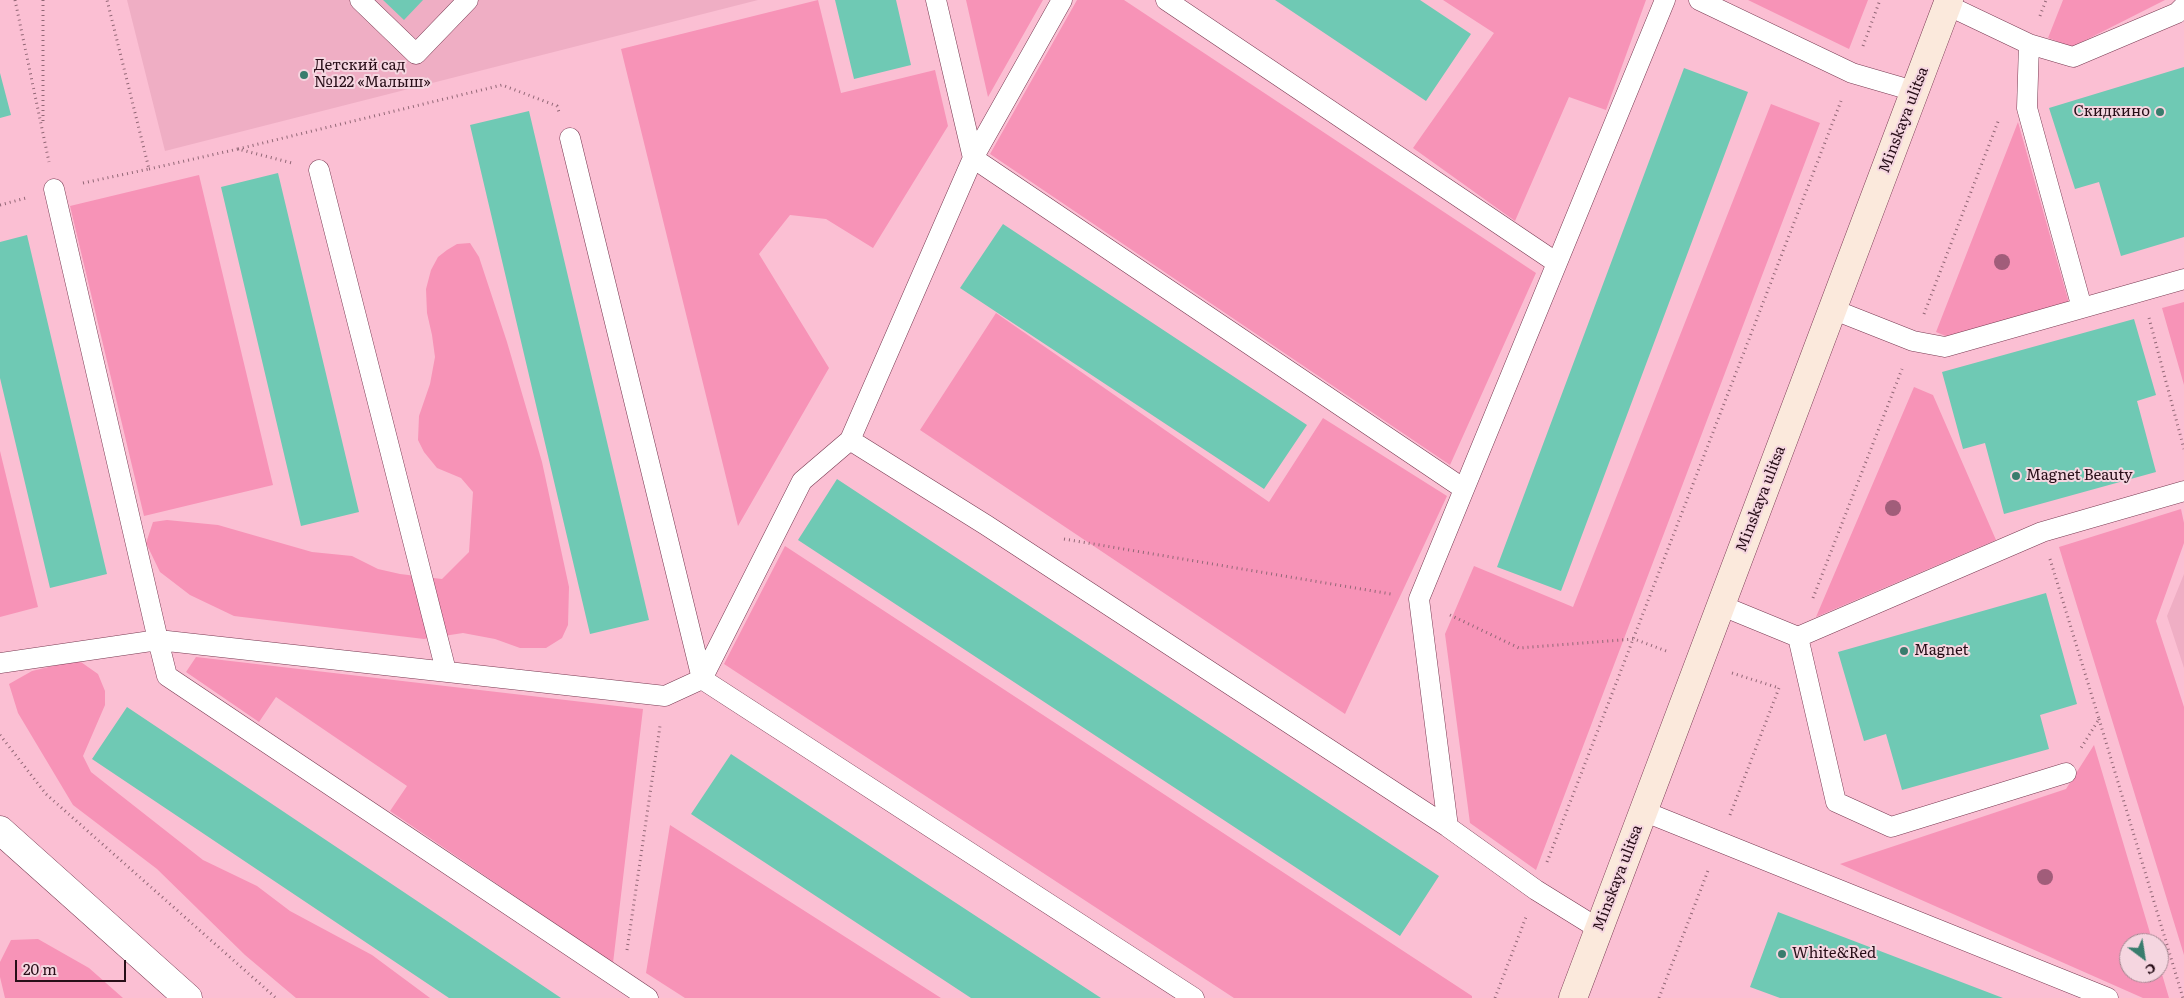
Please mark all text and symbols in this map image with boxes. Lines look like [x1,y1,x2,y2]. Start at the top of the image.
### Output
place label: Детский сад №122 «Малыш» [314,57,431,92]
street label: Minskaya ulitsa [1876,64,1932,176]
marker: Детский сад №122 «Малыш» [298,69,310,81]
place label: Скидкино [2073,103,2150,121]
marker: Скидкино [2154,106,2166,118]
street label: Minskaya ulitsa [1733,443,1789,555]
place label: Magnet Beauty [2026,467,2133,485]
marker: Magnet Beauty [2010,470,2022,482]
place label: Magnet [1914,642,1969,660]
marker: Magnet [1898,645,1910,657]
street label: Minskaya ulitsa [1590,822,1646,934]
north arrow [2119,933,2169,983]
place label: White&Red [1792,945,1876,963]
marker: White&Red [1776,948,1788,960]
scale bar [18,950,129,982]
text: 20 m [23,957,57,980]
text: С [2142,959,2161,981]

